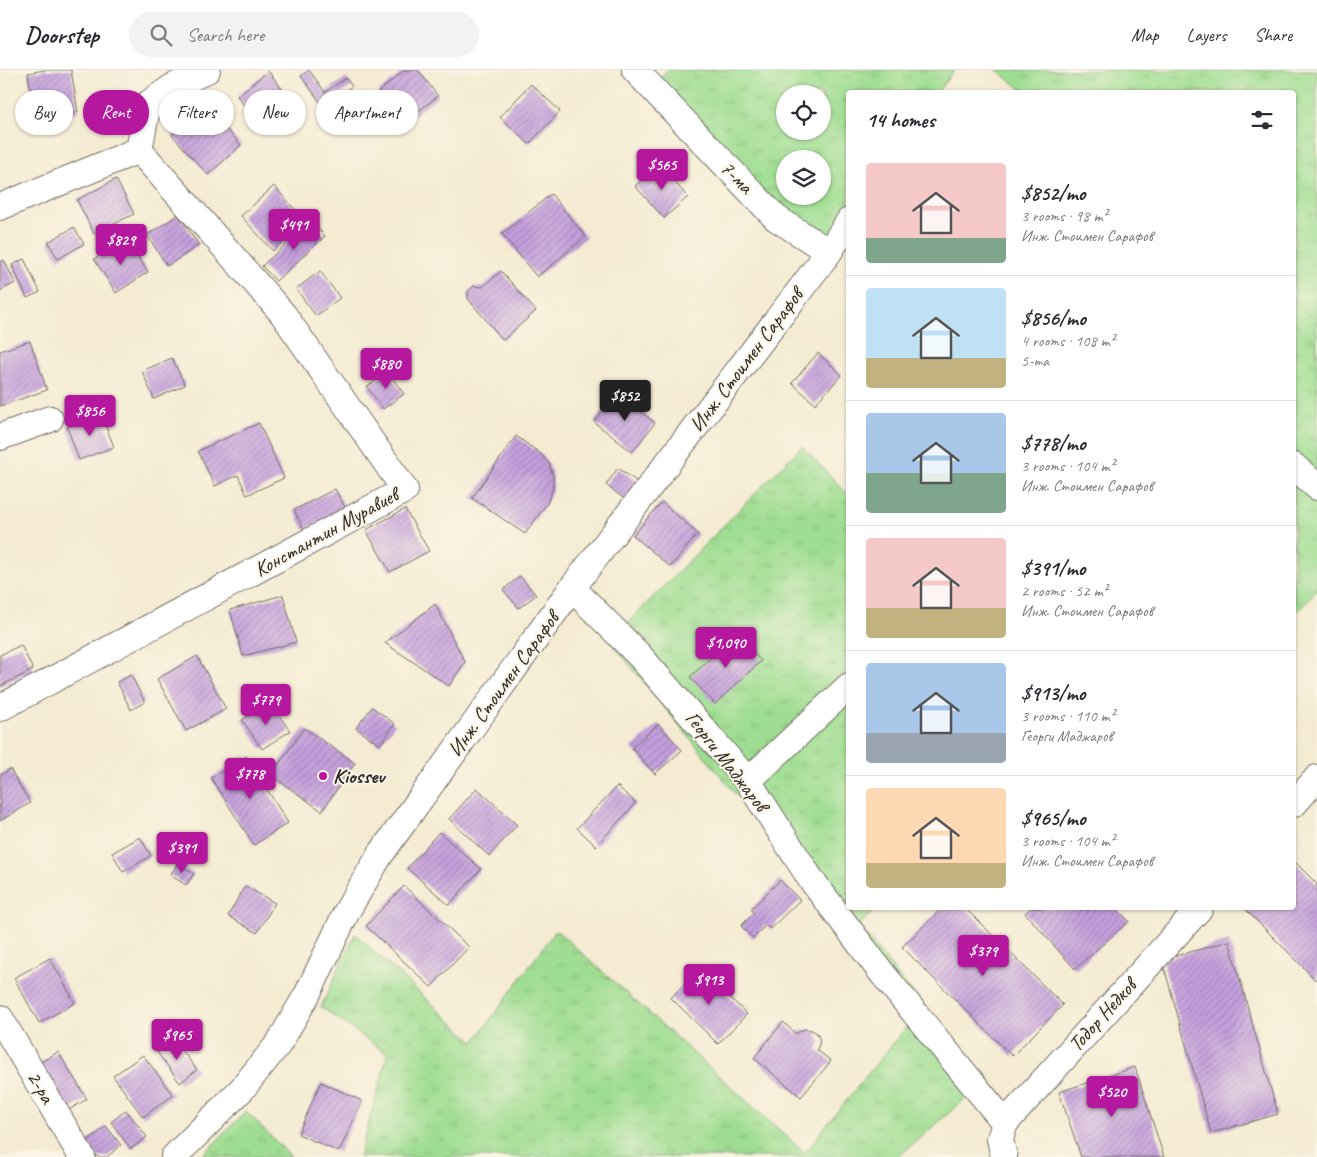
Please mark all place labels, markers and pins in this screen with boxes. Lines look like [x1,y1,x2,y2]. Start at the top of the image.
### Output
pin: $565 [632,148,692,191]
pin: $491 [264,208,324,251]
pin: $829 [91,224,151,266]
pin: $880 [356,348,416,390]
pin: $852 [595,380,655,422]
pin: $856 [60,394,120,437]
pin: $1,090 [685,626,767,669]
pin: $779 [236,684,296,726]
pin: $778 [220,758,280,800]
place label: Kiossev [333,763,386,789]
marker: Kiossev [317,770,329,782]
pin: $391 [152,832,212,874]
pin: $379 [953,934,1013,977]
pin: $913 [679,964,739,1006]
pin: $965 [147,1018,207,1061]
pin: $520 [1082,1076,1142,1118]

